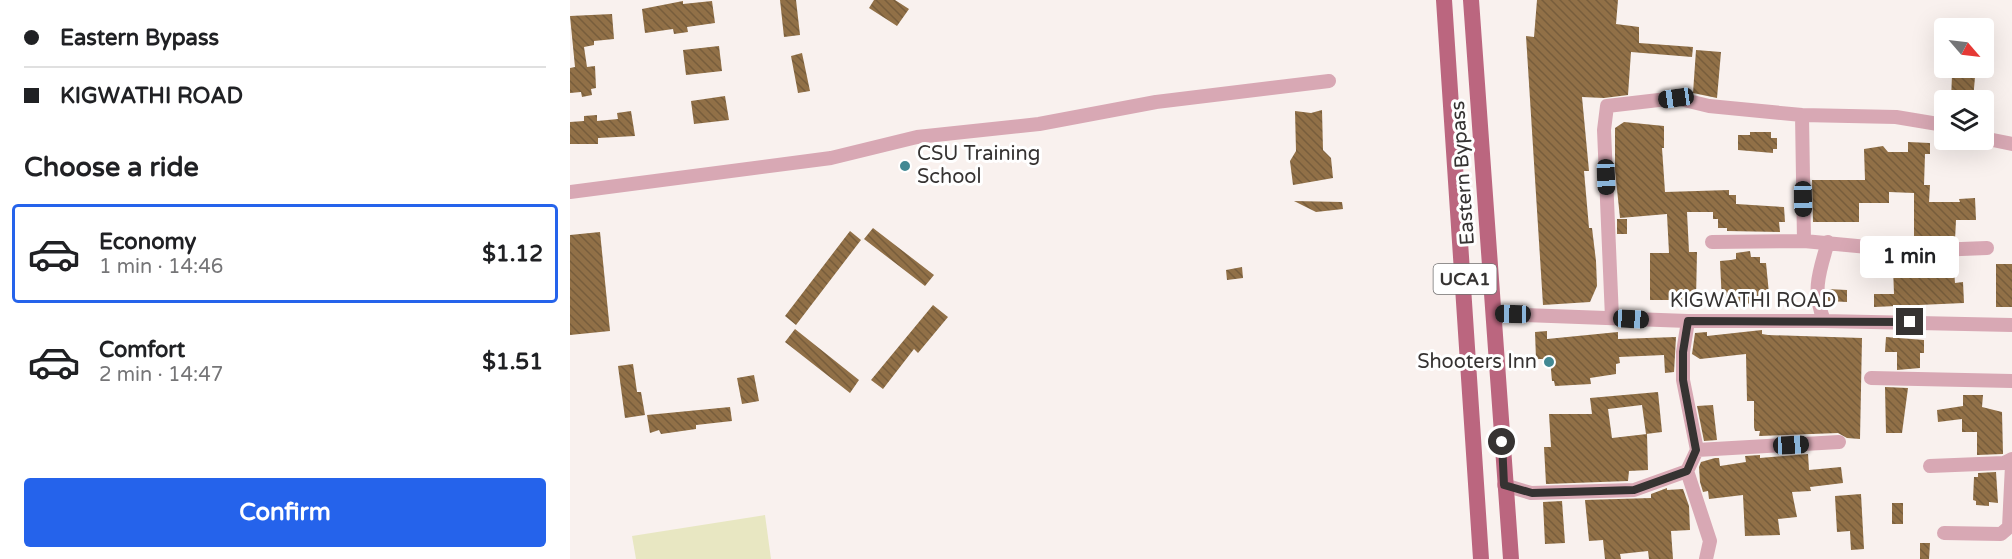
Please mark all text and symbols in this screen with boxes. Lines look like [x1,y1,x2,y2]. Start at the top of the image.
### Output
north arrow [1934,18,1994,78]
map controls [1934,18,1994,150]
text: Eastern Bypass [60,25,219,51]
text: KIGWATHI ROAD [60,83,243,109]
car [1657,87,1695,109]
button: layers [1934,90,1994,150]
street label: Eastern Bypass [1446,100,1480,246]
place label: CSU Training School [917,142,1040,189]
text: Choose a ride [24,151,199,184]
marker: CSU Training School [898,159,912,173]
car [1596,159,1616,195]
car [1794,181,1812,217]
icon: car [27,227,81,281]
text: Economy [99,229,196,255]
callout: 1 min [1860,235,1960,277]
text: $1.12 [482,241,543,267]
text: 1 min [1883,245,1936,269]
text: 1 min · 14:46 [99,255,223,279]
road number: UCA1 [1434,264,1496,294]
street label: KIGWATHI ROAD [1670,289,1836,313]
car [1495,305,1531,323]
route end [1896,308,1923,335]
car [1613,309,1649,329]
icon: car [27,335,81,389]
text: Comfort [99,337,185,363]
text: $1.51 [482,349,543,375]
place label: Shooters Inn [1417,350,1537,374]
marker: Shooters Inn [1542,355,1556,369]
text: 2 min · 14:47 [99,363,223,387]
route start [1488,428,1515,455]
car [1773,435,1809,455]
button: Confirm [24,478,546,547]

